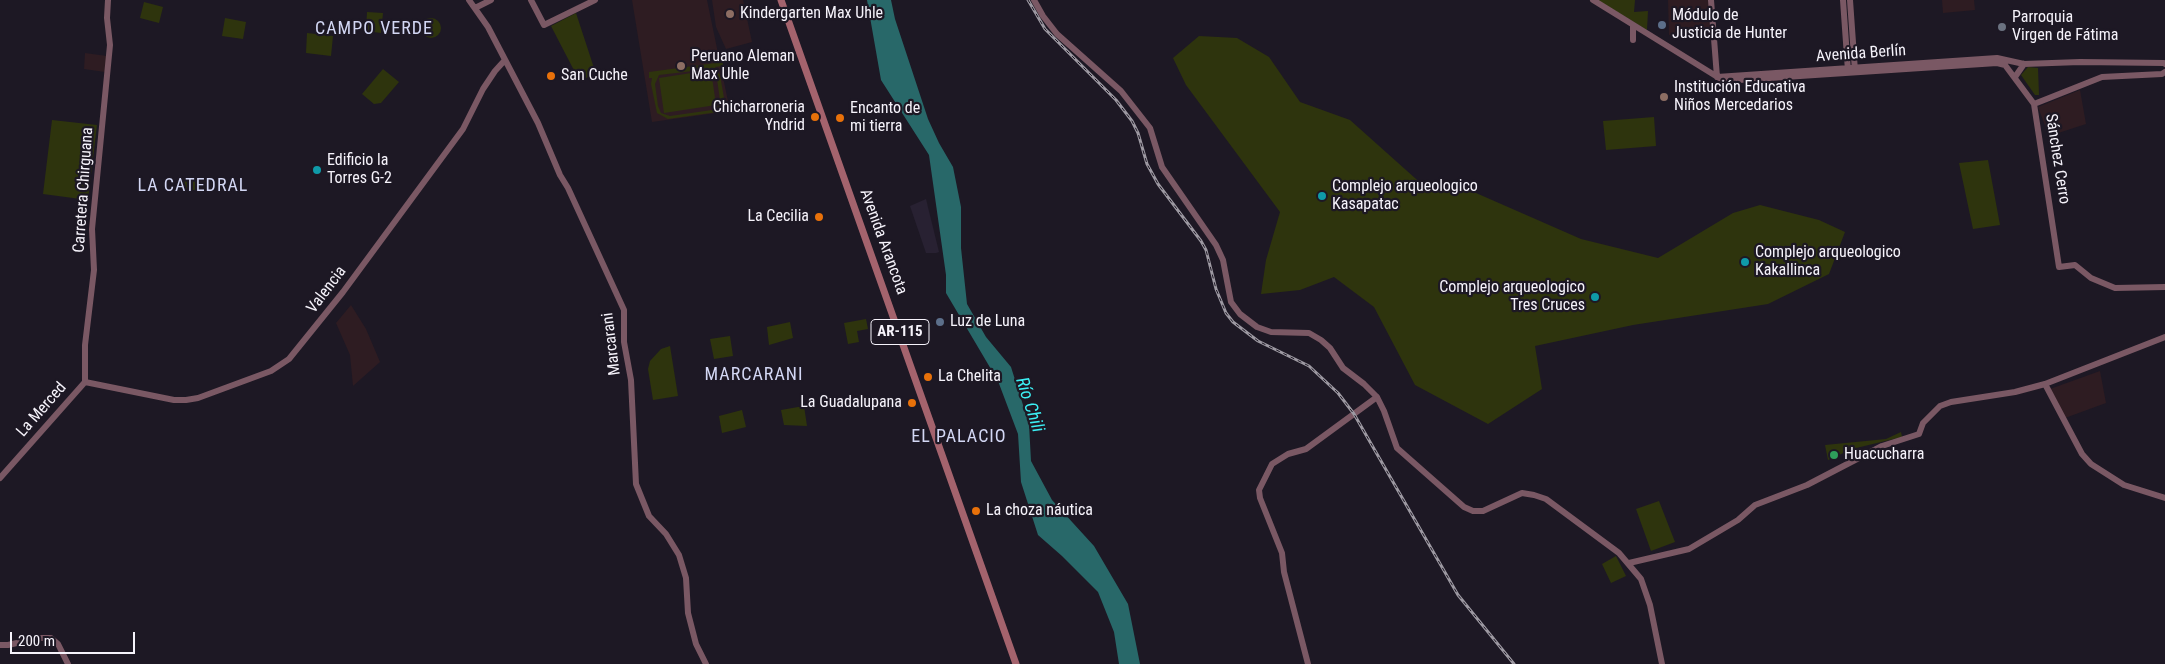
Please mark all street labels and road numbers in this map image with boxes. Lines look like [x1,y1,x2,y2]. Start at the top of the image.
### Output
street label: Avenida Berlín [1815,41,1907,67]
street label: Sánchez Cerro [2040,112,2074,206]
street label: Carretera Chirguana [70,127,98,253]
street label: Avenida Arancota [855,187,911,297]
street label: Valencia [303,263,351,317]
street label: Marcarani [599,311,625,377]
road number: AR-115 [871,320,929,344]
street label: La Merced [13,379,71,441]

